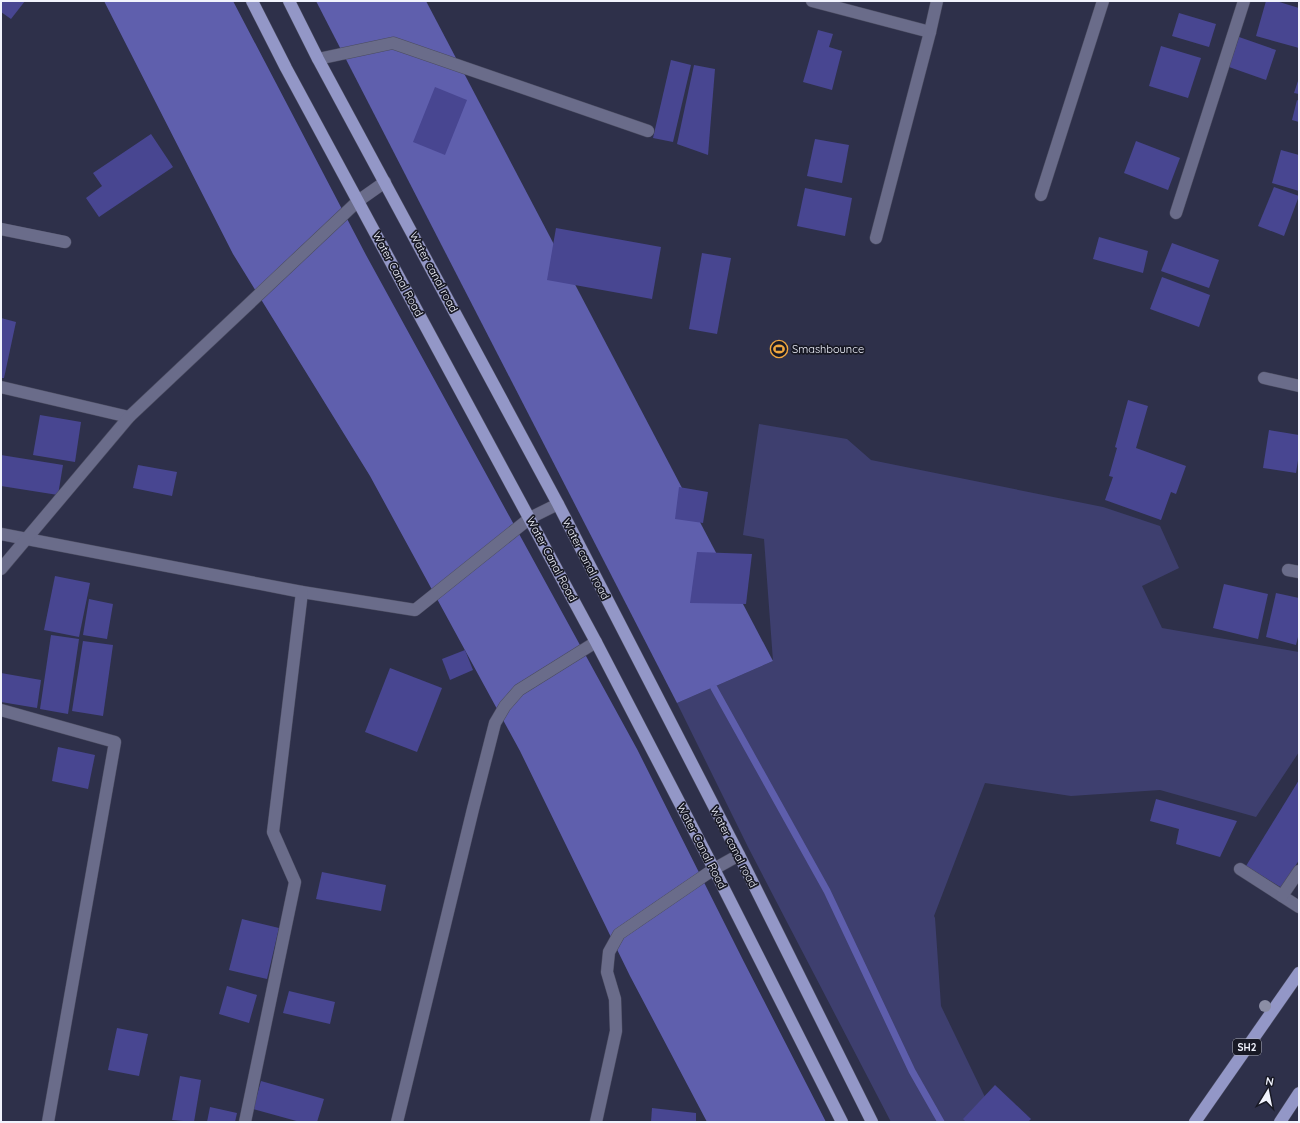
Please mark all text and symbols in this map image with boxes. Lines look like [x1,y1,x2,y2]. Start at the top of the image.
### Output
street label: Water Canal Road [370,229,426,319]
street label: Water canal road [407,229,461,315]
sports icon: Smashbounce [769,339,789,359]
place label: Smashbounce [792,342,864,356]
street label: Water Canal Road [524,514,580,604]
street label: Water canal road [560,516,612,602]
street label: Water Canal Road [674,801,730,891]
street label: Water canal road [708,804,760,890]
road number: SH2 [1233,1039,1261,1055]
north arrow [1248,1071,1288,1111]
text: N [1265,1074,1275,1089]

